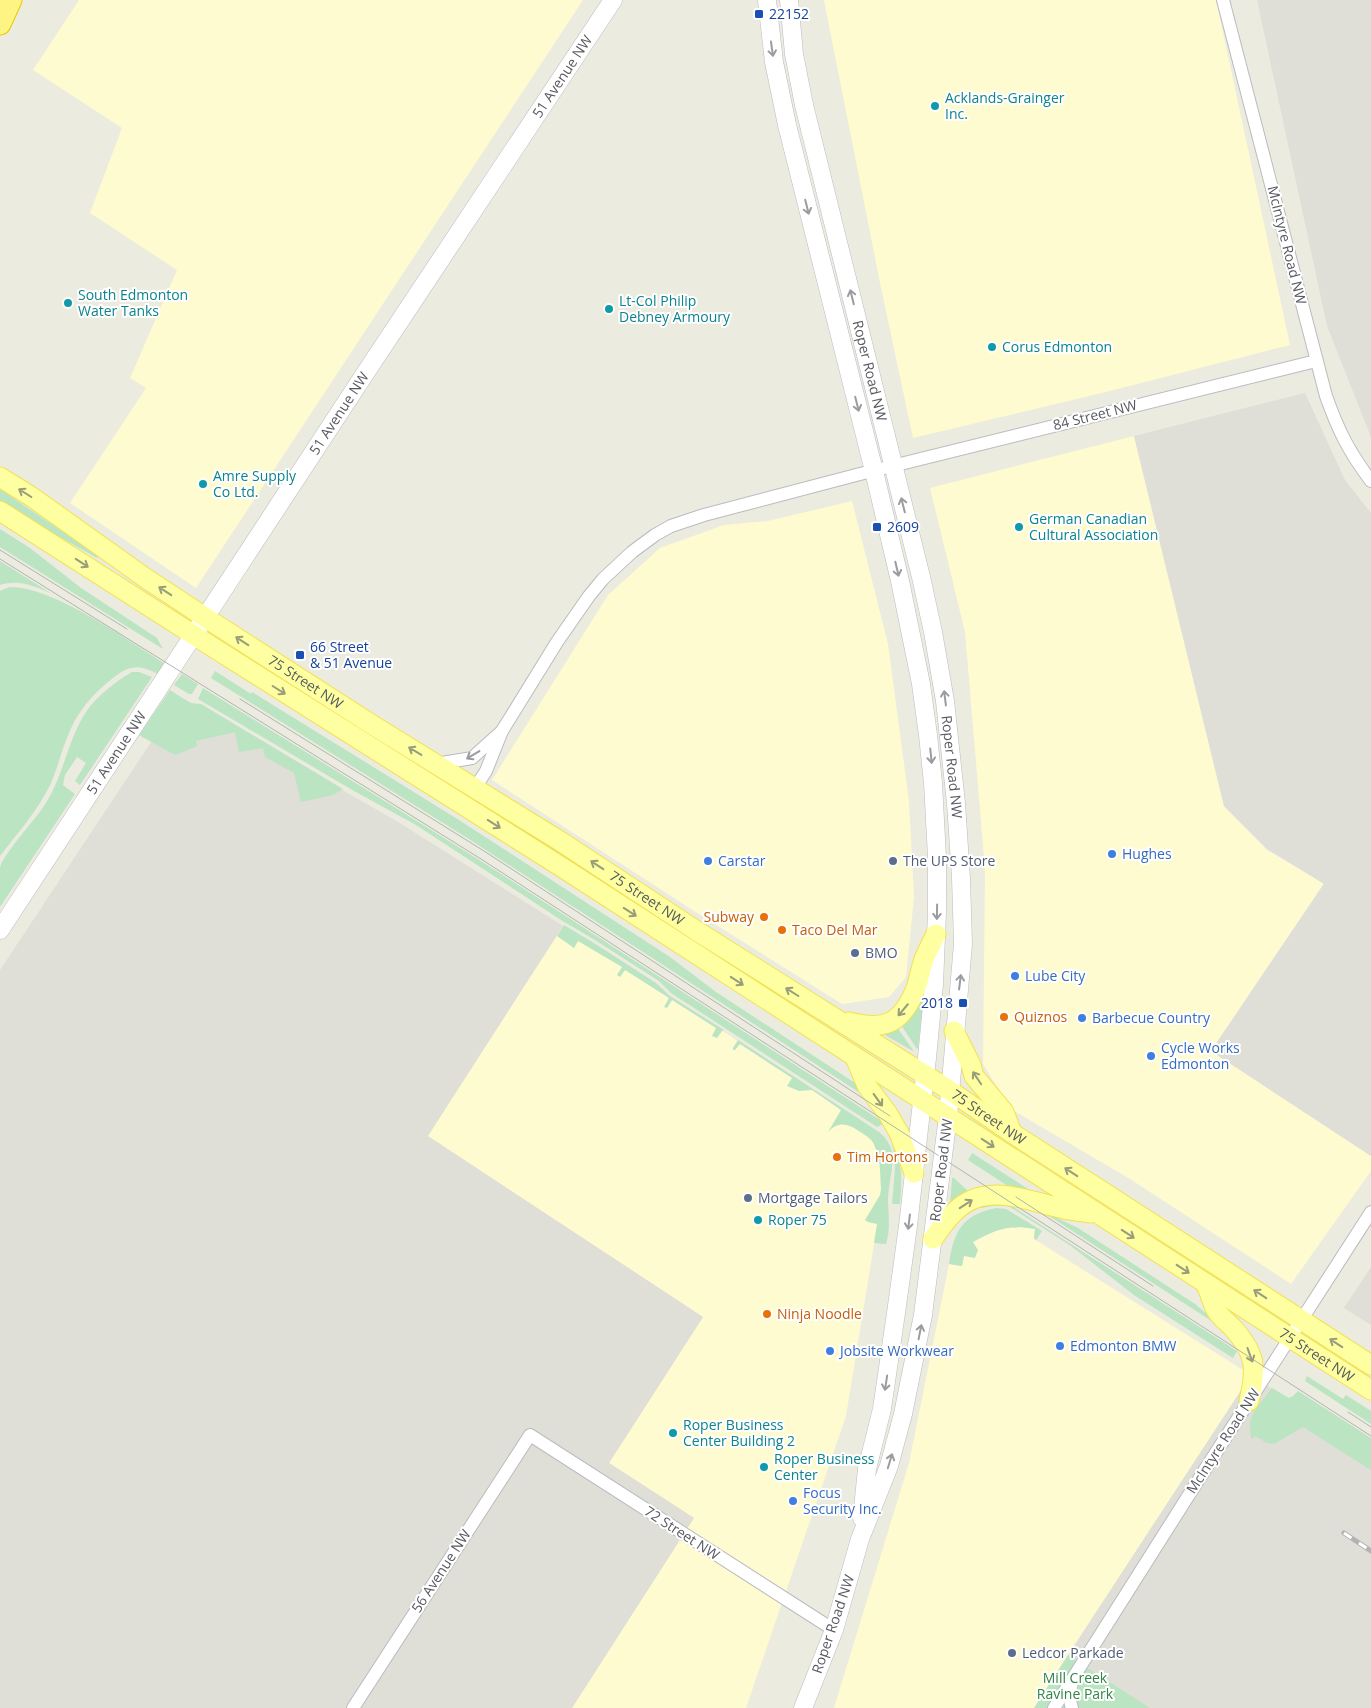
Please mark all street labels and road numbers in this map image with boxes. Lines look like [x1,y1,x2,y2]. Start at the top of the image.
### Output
street label: 51 Avenue NW [527,31,596,121]
street label: McIntyre Road NW [1264,184,1311,306]
street label: Roper Road NW [849,318,892,423]
street label: 51 Avenue NW [304,368,373,458]
street label: 84 Street NW [1051,395,1139,434]
street label: 75 Street NW [264,650,347,713]
street label: 51 Avenue NW [82,707,150,798]
street label: Roper Road NW [938,714,967,819]
street label: 75 Street NW [606,866,688,929]
street label: 75 Street NW [948,1085,1030,1149]
street label: Roper Road NW [925,1117,956,1222]
street label: 75 Street NW [1276,1323,1358,1386]
street label: McIntyre Road NW [1182,1385,1264,1497]
street label: 72 Street NW [641,1501,724,1564]
street label: 56 Avenue NW [407,1525,475,1616]
street label: Roper Road NW [807,1572,858,1676]

